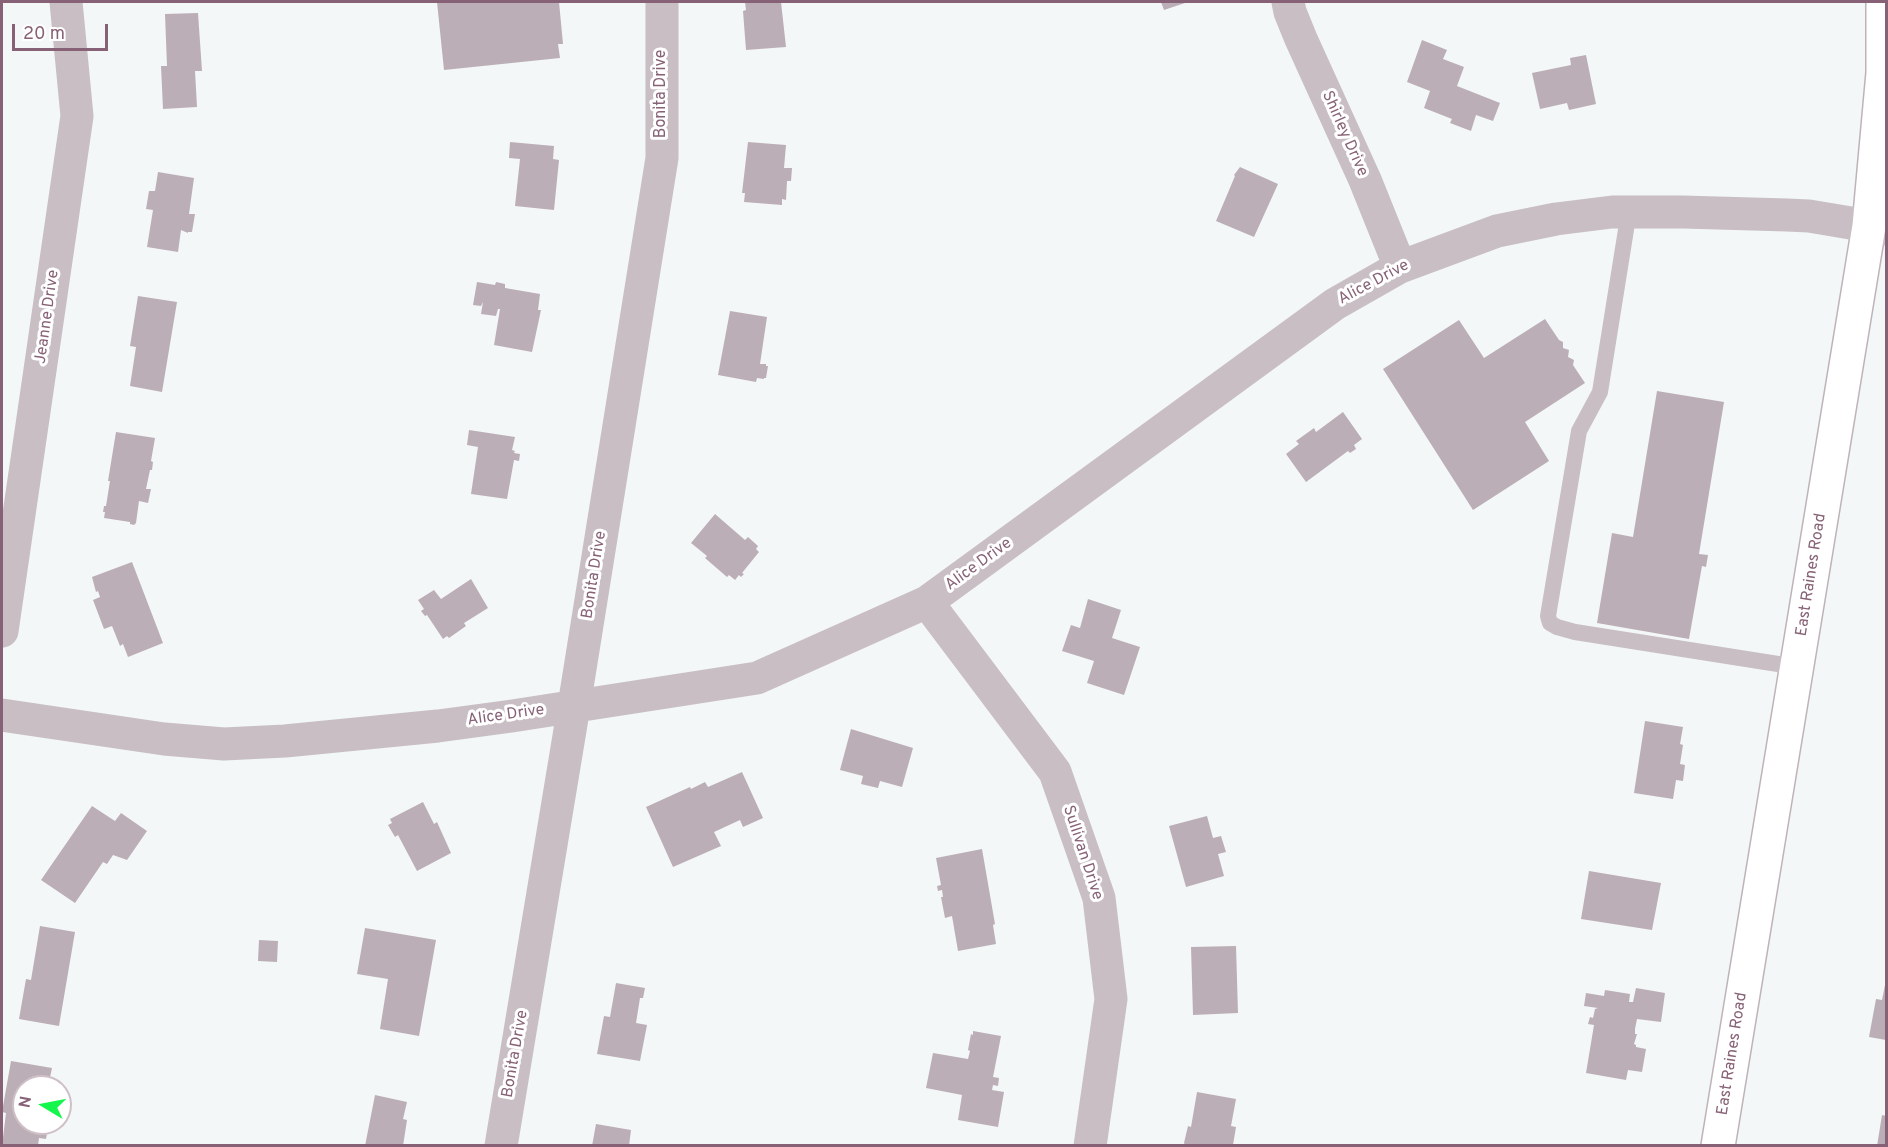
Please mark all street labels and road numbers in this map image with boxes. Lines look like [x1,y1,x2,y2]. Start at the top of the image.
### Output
street label: Bonita Drive [652,50,672,138]
street label: Shirley Drive [1317,88,1371,180]
street label: Alice Drive [1335,256,1413,310]
street label: Jeanne Drive [32,269,64,365]
street label: East Raines Road [1793,512,1831,638]
street label: Bonita Drive [579,530,611,620]
street label: Alice Drive [942,534,1016,596]
street label: Alice Drive [466,701,546,731]
street label: Sullivan Drive [1058,803,1106,903]
street label: East Raines Road [1714,991,1752,1117]
street label: Bonita Drive [499,1009,533,1099]

